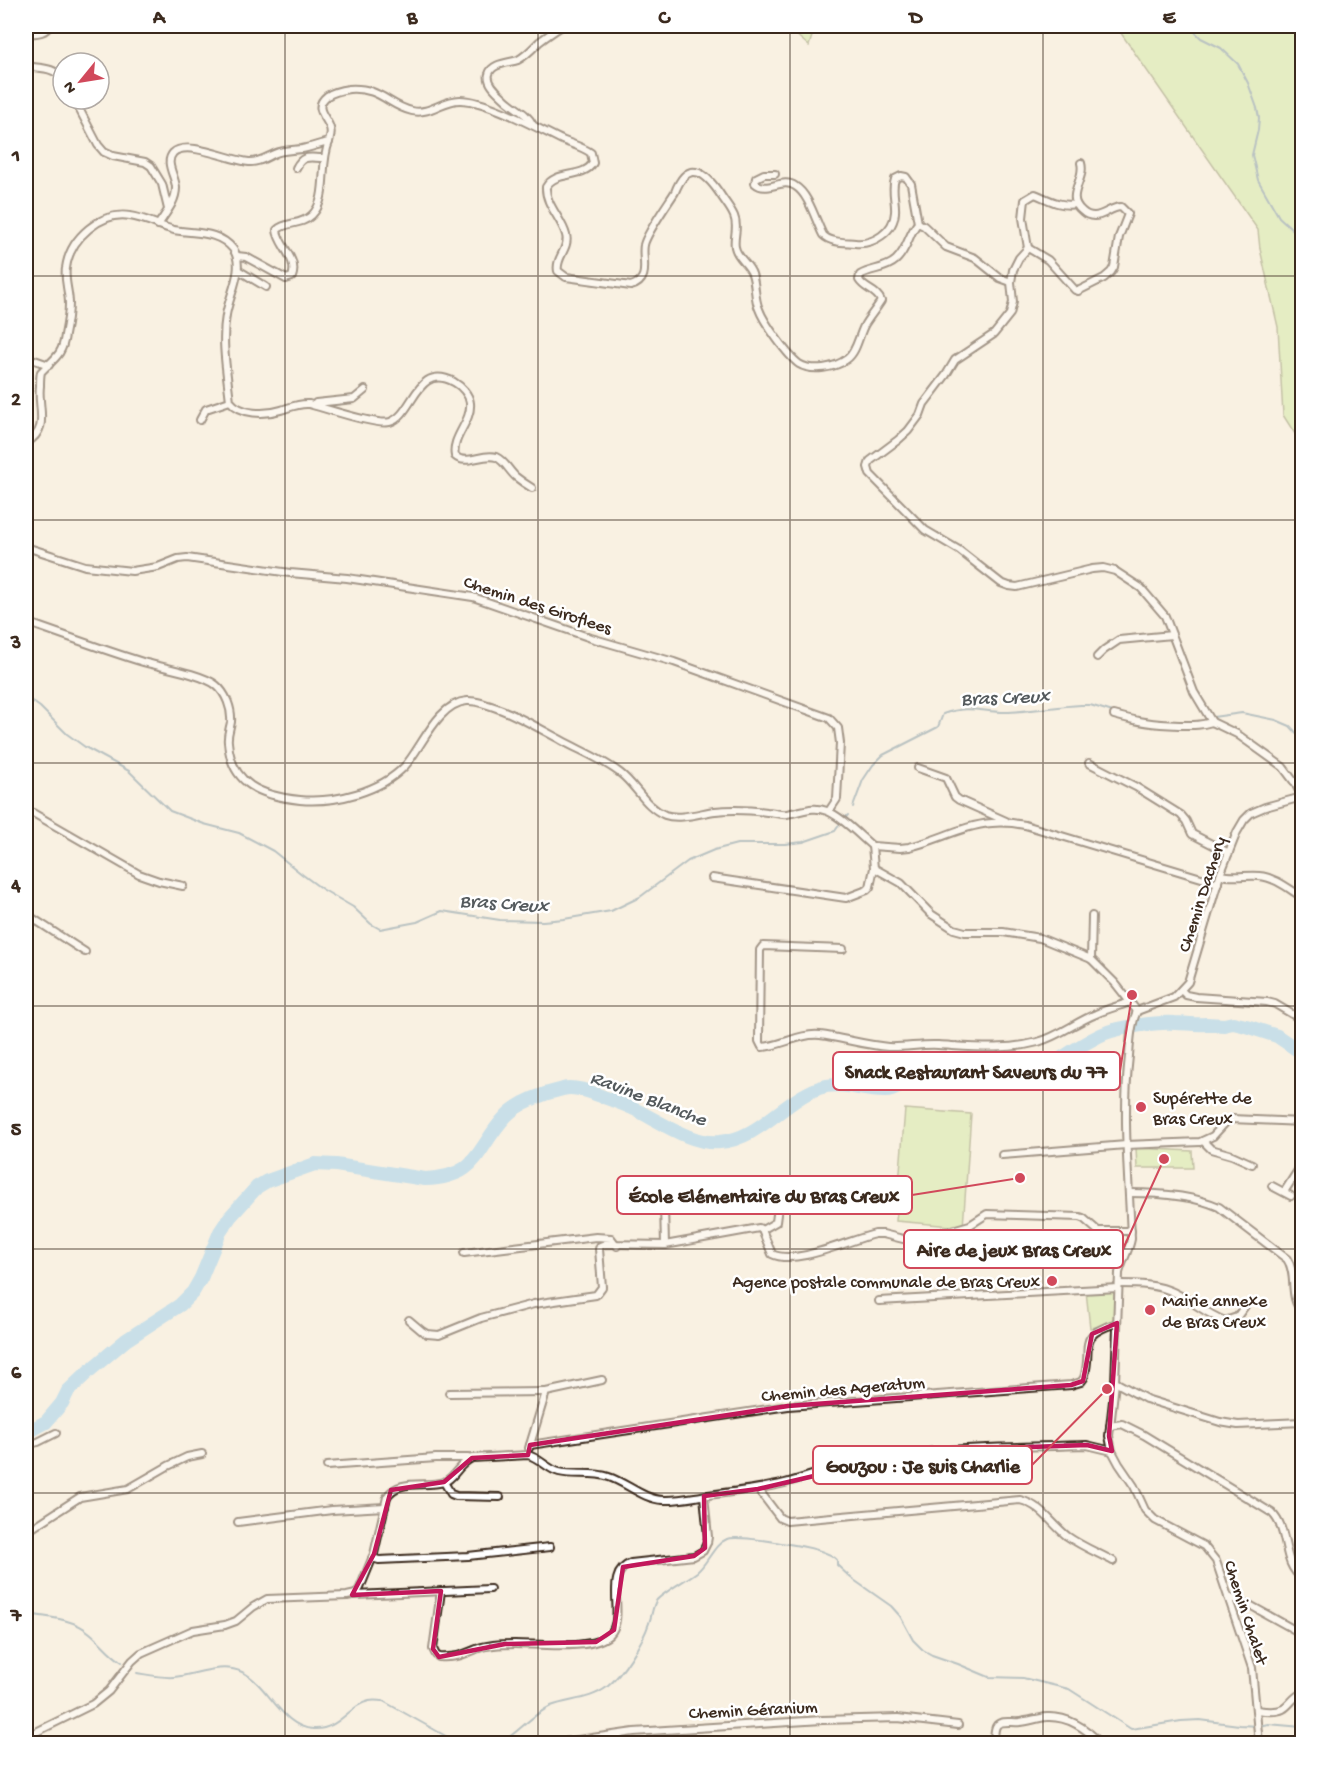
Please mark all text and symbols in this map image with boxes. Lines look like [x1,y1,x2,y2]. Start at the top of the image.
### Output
text: A [152,8,167,31]
text: B [406,8,418,31]
text: C [658,8,672,31]
text: D [907,8,923,31]
text: E [1163,8,1177,31]
north arrow [51,51,111,111]
text: N [60,77,82,96]
text: 1 [11,146,20,169]
text: 2 [11,390,21,413]
street label: Chemin des Giroflees [460,573,615,641]
text: 3 [10,633,21,656]
water label: Bras Creux [960,686,1052,713]
street label: Chemin Dachery [1175,834,1232,955]
text: 4 [10,876,21,899]
water label: Bras Creux [459,891,551,920]
callout: Snack Restaurant Saveurs du 77 [833,1052,1120,1090]
text: Snack Restaurant Saveurs du 77 [845,1063,1109,1086]
water label: Ravine Blanche [586,1068,710,1133]
place label: Supérette de Bras Creux [1152,1089,1252,1131]
marker: Supérette de Bras Creux [1134,1100,1148,1114]
text: 5 [11,1120,22,1143]
callout: École Elémentaire du Bras Creux [617,1176,912,1214]
text: École Elémentaire du Bras Creux [629,1186,900,1210]
callout: Aire de jeux Bras Creux [904,1230,1123,1268]
text: Aire de jeux Bras Creux [916,1241,1112,1264]
place label: Agence postale communale de Bras Creux [733,1273,1041,1294]
marker: Agence postale communale de Bras Creux [1045,1274,1059,1288]
place label: Mairie annexe de Bras Creux [1162,1292,1268,1334]
marker: Mairie annexe de Bras Creux [1143,1303,1157,1317]
text: 6 [11,1363,22,1386]
street label: Chemin des Ageratum [761,1373,926,1408]
callout: Gouzou : Je suis Charlie [813,1446,1032,1484]
text: Gouzou : Je suis Charlie [826,1457,1021,1480]
street label: Chemin Chalet [1218,1558,1272,1669]
text: 7 [10,1606,23,1629]
street label: Chemin Géranium [688,1698,818,1725]

